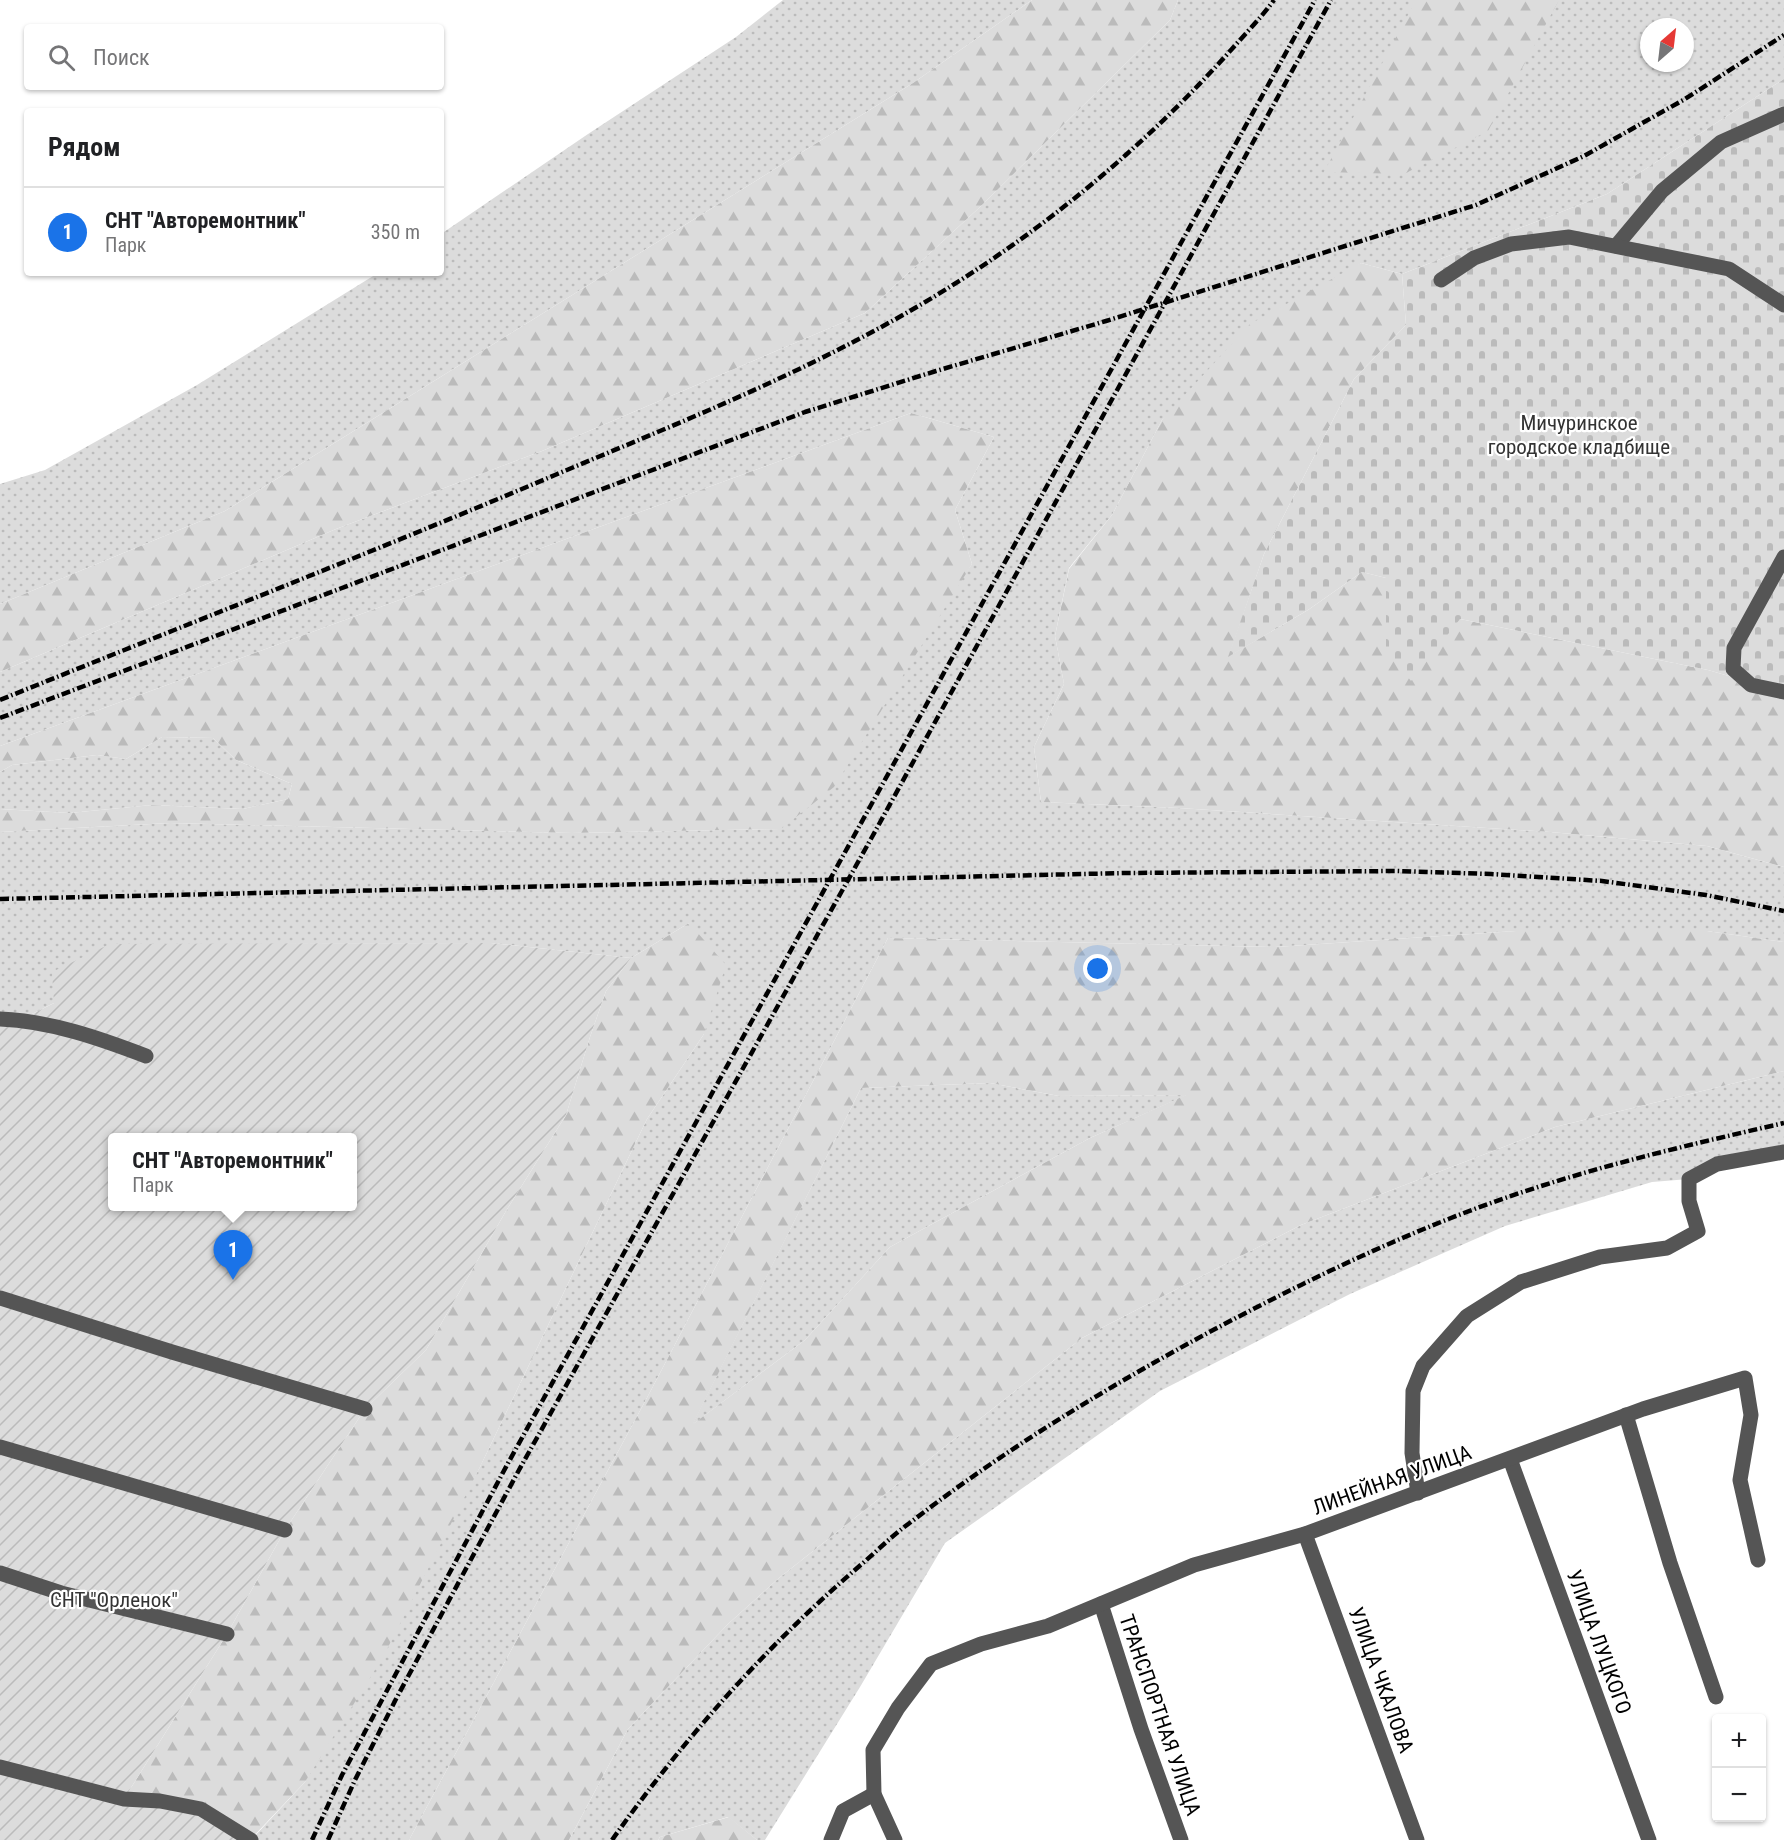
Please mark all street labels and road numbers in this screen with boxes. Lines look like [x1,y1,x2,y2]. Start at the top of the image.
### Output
street label: ЛИНЕЙНАЯ УЛИЦА [1309,1440,1475,1520]
street label: УЛИЦА ЛУЦКОГО [1562,1567,1636,1717]
street label: УЛИЦА ЧКАЛОВА [1344,1604,1418,1756]
street label: ТРАНСПОРТНАЯ УЛИЦА [1114,1611,1206,1819]

